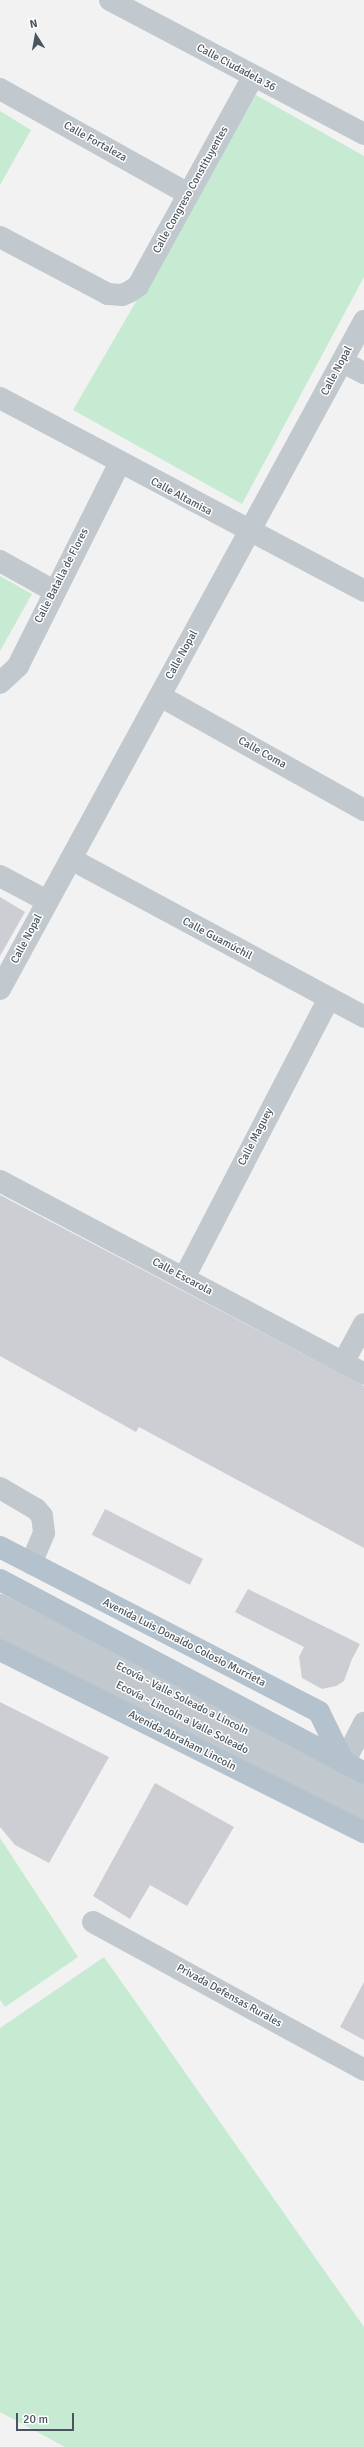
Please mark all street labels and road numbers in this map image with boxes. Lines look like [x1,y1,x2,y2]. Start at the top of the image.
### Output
street label: Calle Ciudadela 36 [194,42,278,94]
street label: Calle Fortaleza [61,119,129,165]
street label: Calle Congreso Constituyentes [151,124,231,256]
street label: Calle Nopal [318,344,356,398]
street label: Calle Altamisa [148,475,214,519]
street label: Calle Batalla de Flores [32,526,92,626]
street label: Calle Nopal [163,628,201,682]
street label: Calle Coma [236,734,288,772]
street label: Calle Nopal [8,912,46,966]
street label: Calle Guamúchil [180,915,254,963]
street label: Calle Maguey [236,1106,276,1168]
street label: Calle Escarola [150,1256,214,1298]
street label: Avenida Luis Donaldo Colosio Murrieta [100,1596,268,1690]
street label: Ecovía - Valle Soleado a Lincoln [113,1660,251,1738]
street label: Ecovía - Lincoln a Valle Soleado [113,1679,251,1757]
street label: Avenida Abraham Lincoln [126,1708,238,1774]
street label: Privada Defensas Rurales [174,1962,284,2030]

